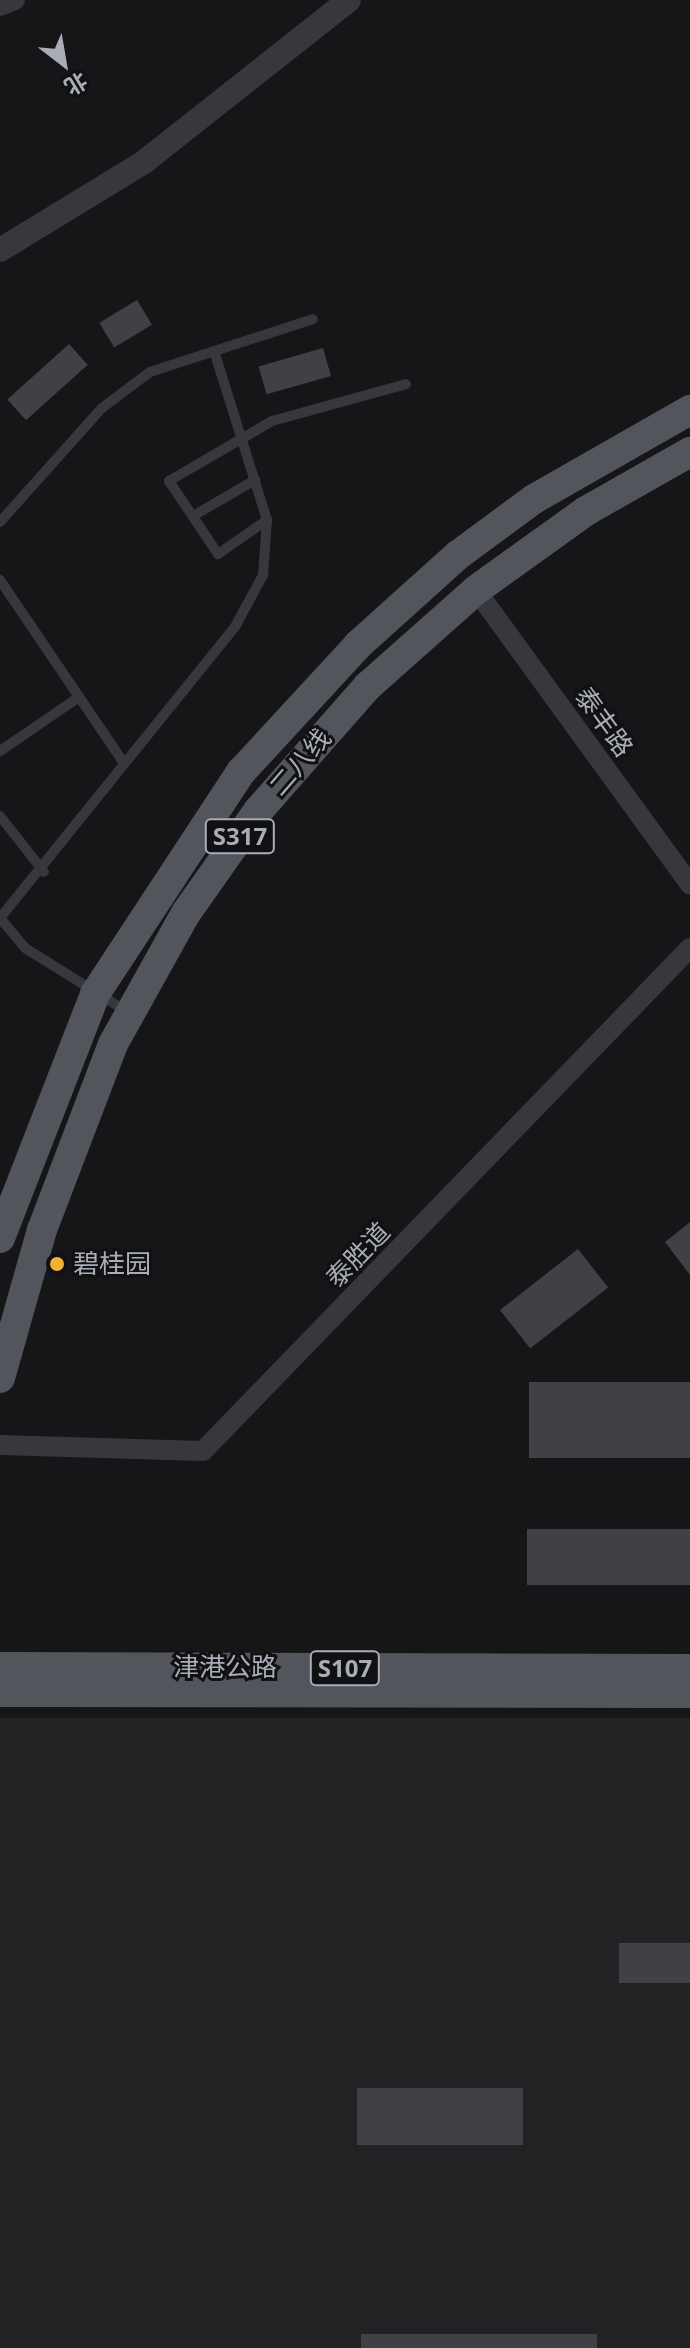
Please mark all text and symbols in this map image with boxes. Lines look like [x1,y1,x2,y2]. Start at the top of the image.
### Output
north arrow [24,24,104,104]
text: 北 [59,66,94,103]
street label: 泰丰路 [568,681,640,763]
street label: 二八线 [263,722,337,802]
road number: S317 [204,816,276,856]
street label: 泰胜道 [320,1216,396,1294]
place label: 碧桂园 [73,1248,151,1280]
marker: 碧桂园 [48,1255,66,1273]
road number: S107 [309,1648,381,1688]
street label: 津港公路 [173,1651,277,1683]

